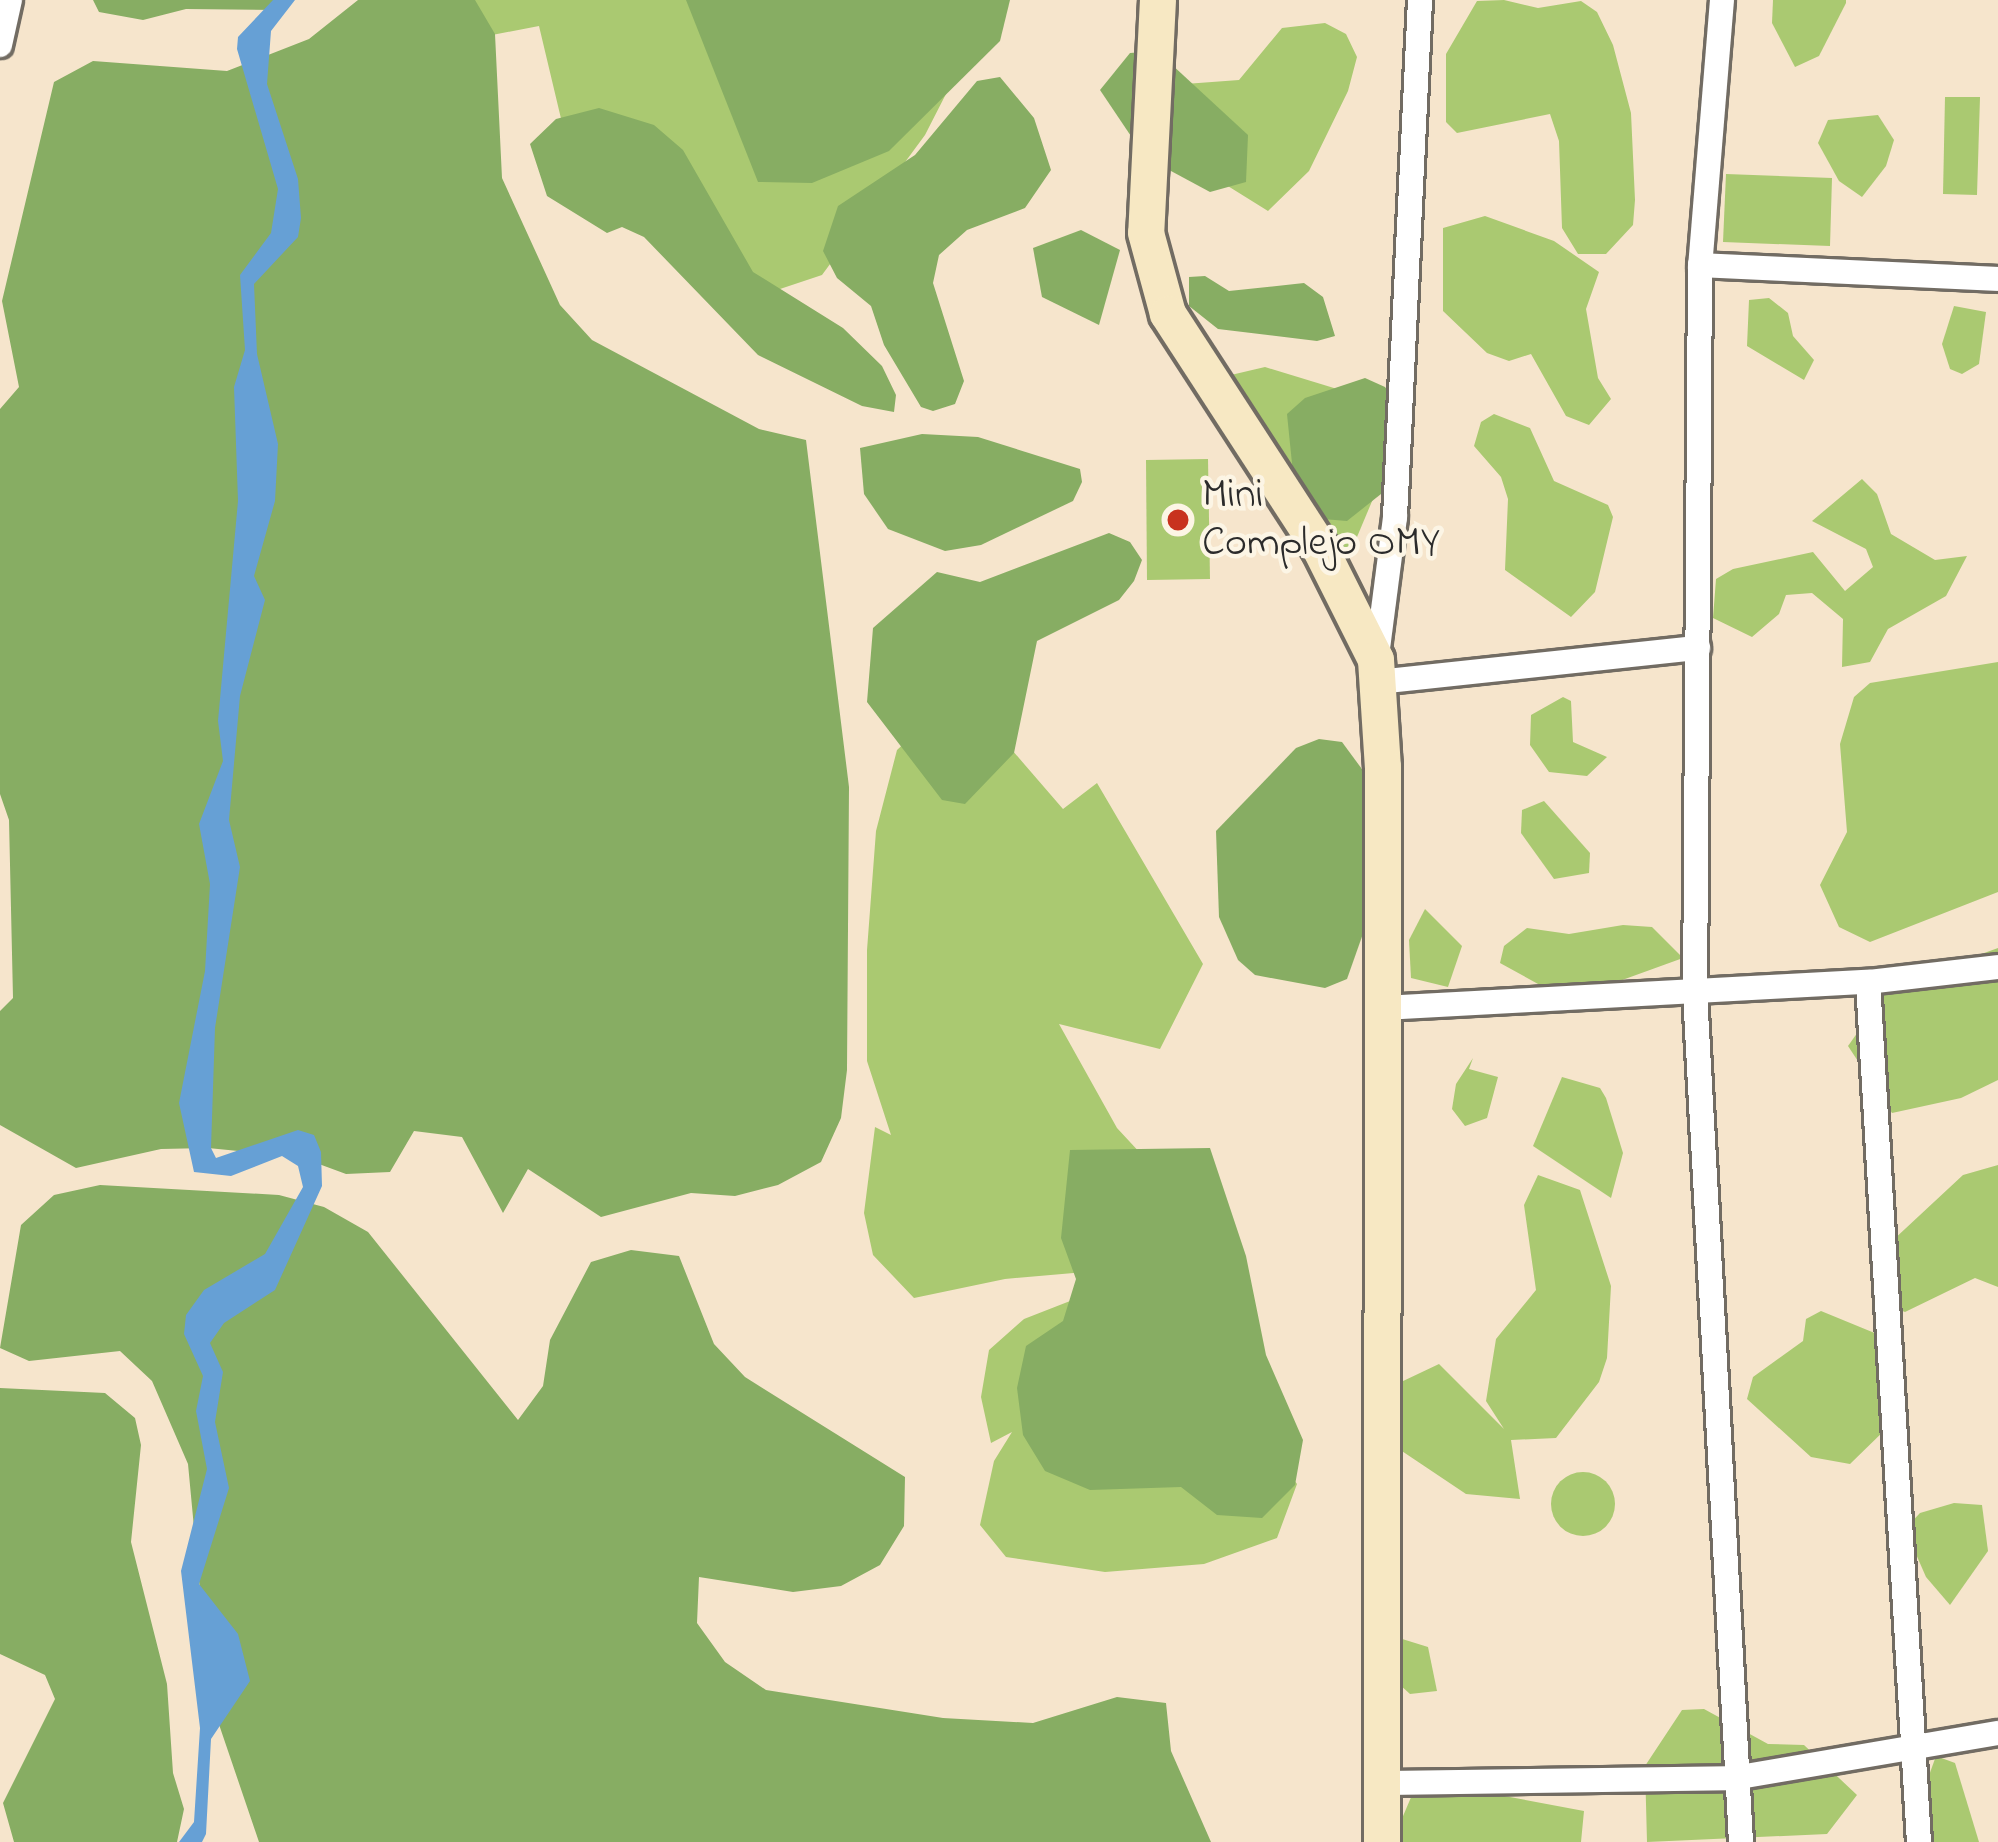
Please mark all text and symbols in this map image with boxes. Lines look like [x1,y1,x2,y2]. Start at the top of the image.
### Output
place label: Mini Complejo OMY [1202,471,1440,570]
marker: Mini Complejo OMY [1165,507,1191,533]

